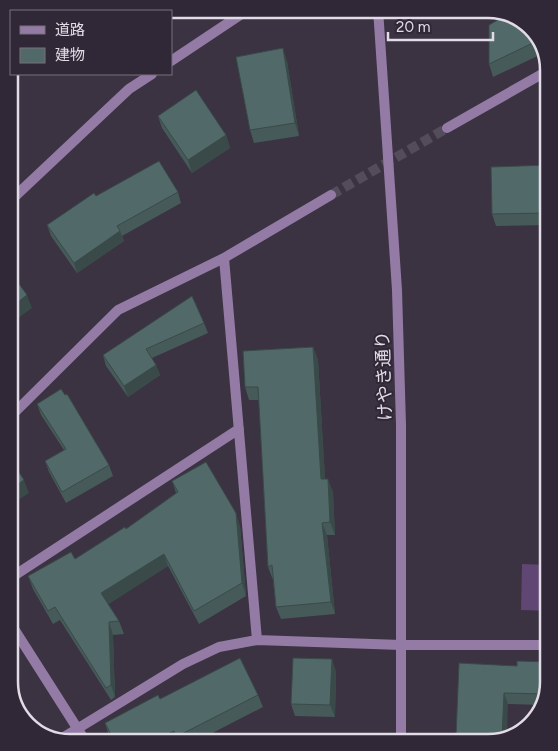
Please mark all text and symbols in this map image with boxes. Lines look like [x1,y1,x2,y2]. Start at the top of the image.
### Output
legend [10,10,172,75]
scale bar [388,10,493,42]
text: 20 m [396,18,430,36]
text: 道路 [55,21,85,39]
text: 建物 [55,46,85,64]
street label: けやき通り [371,331,397,421]

